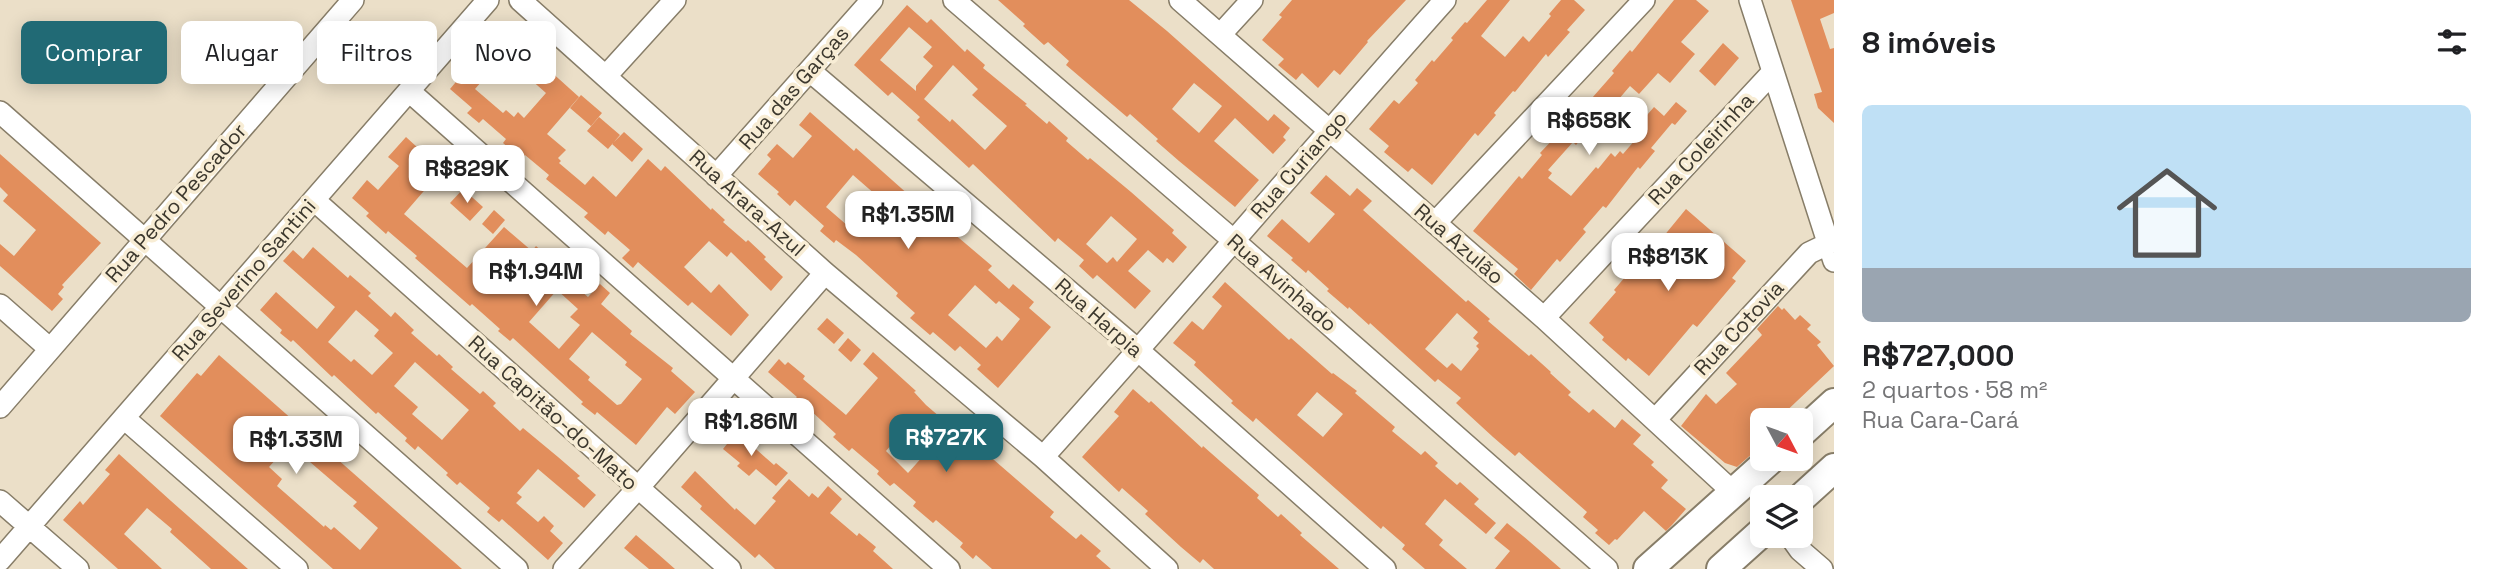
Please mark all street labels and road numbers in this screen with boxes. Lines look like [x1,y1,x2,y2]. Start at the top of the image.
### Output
street label: Rua das Garças [733,20,855,155]
street label: Rua Coleirinha [1642,87,1759,210]
street label: Rua Curiango [1244,105,1353,224]
street label: Rua Pedro Pescador [99,117,252,288]
street label: Rua Arara-Azul [684,143,811,262]
street label: Rua Severino Santini [166,193,322,366]
street label: Rua Azulão [1409,197,1510,290]
street label: Rua Avinhado [1222,228,1343,338]
street label: Rua Harpia [1050,272,1149,363]
street label: Rua Cotovia [1688,275,1789,381]
street label: Rua Capitão-do-Mato [463,329,644,496]

